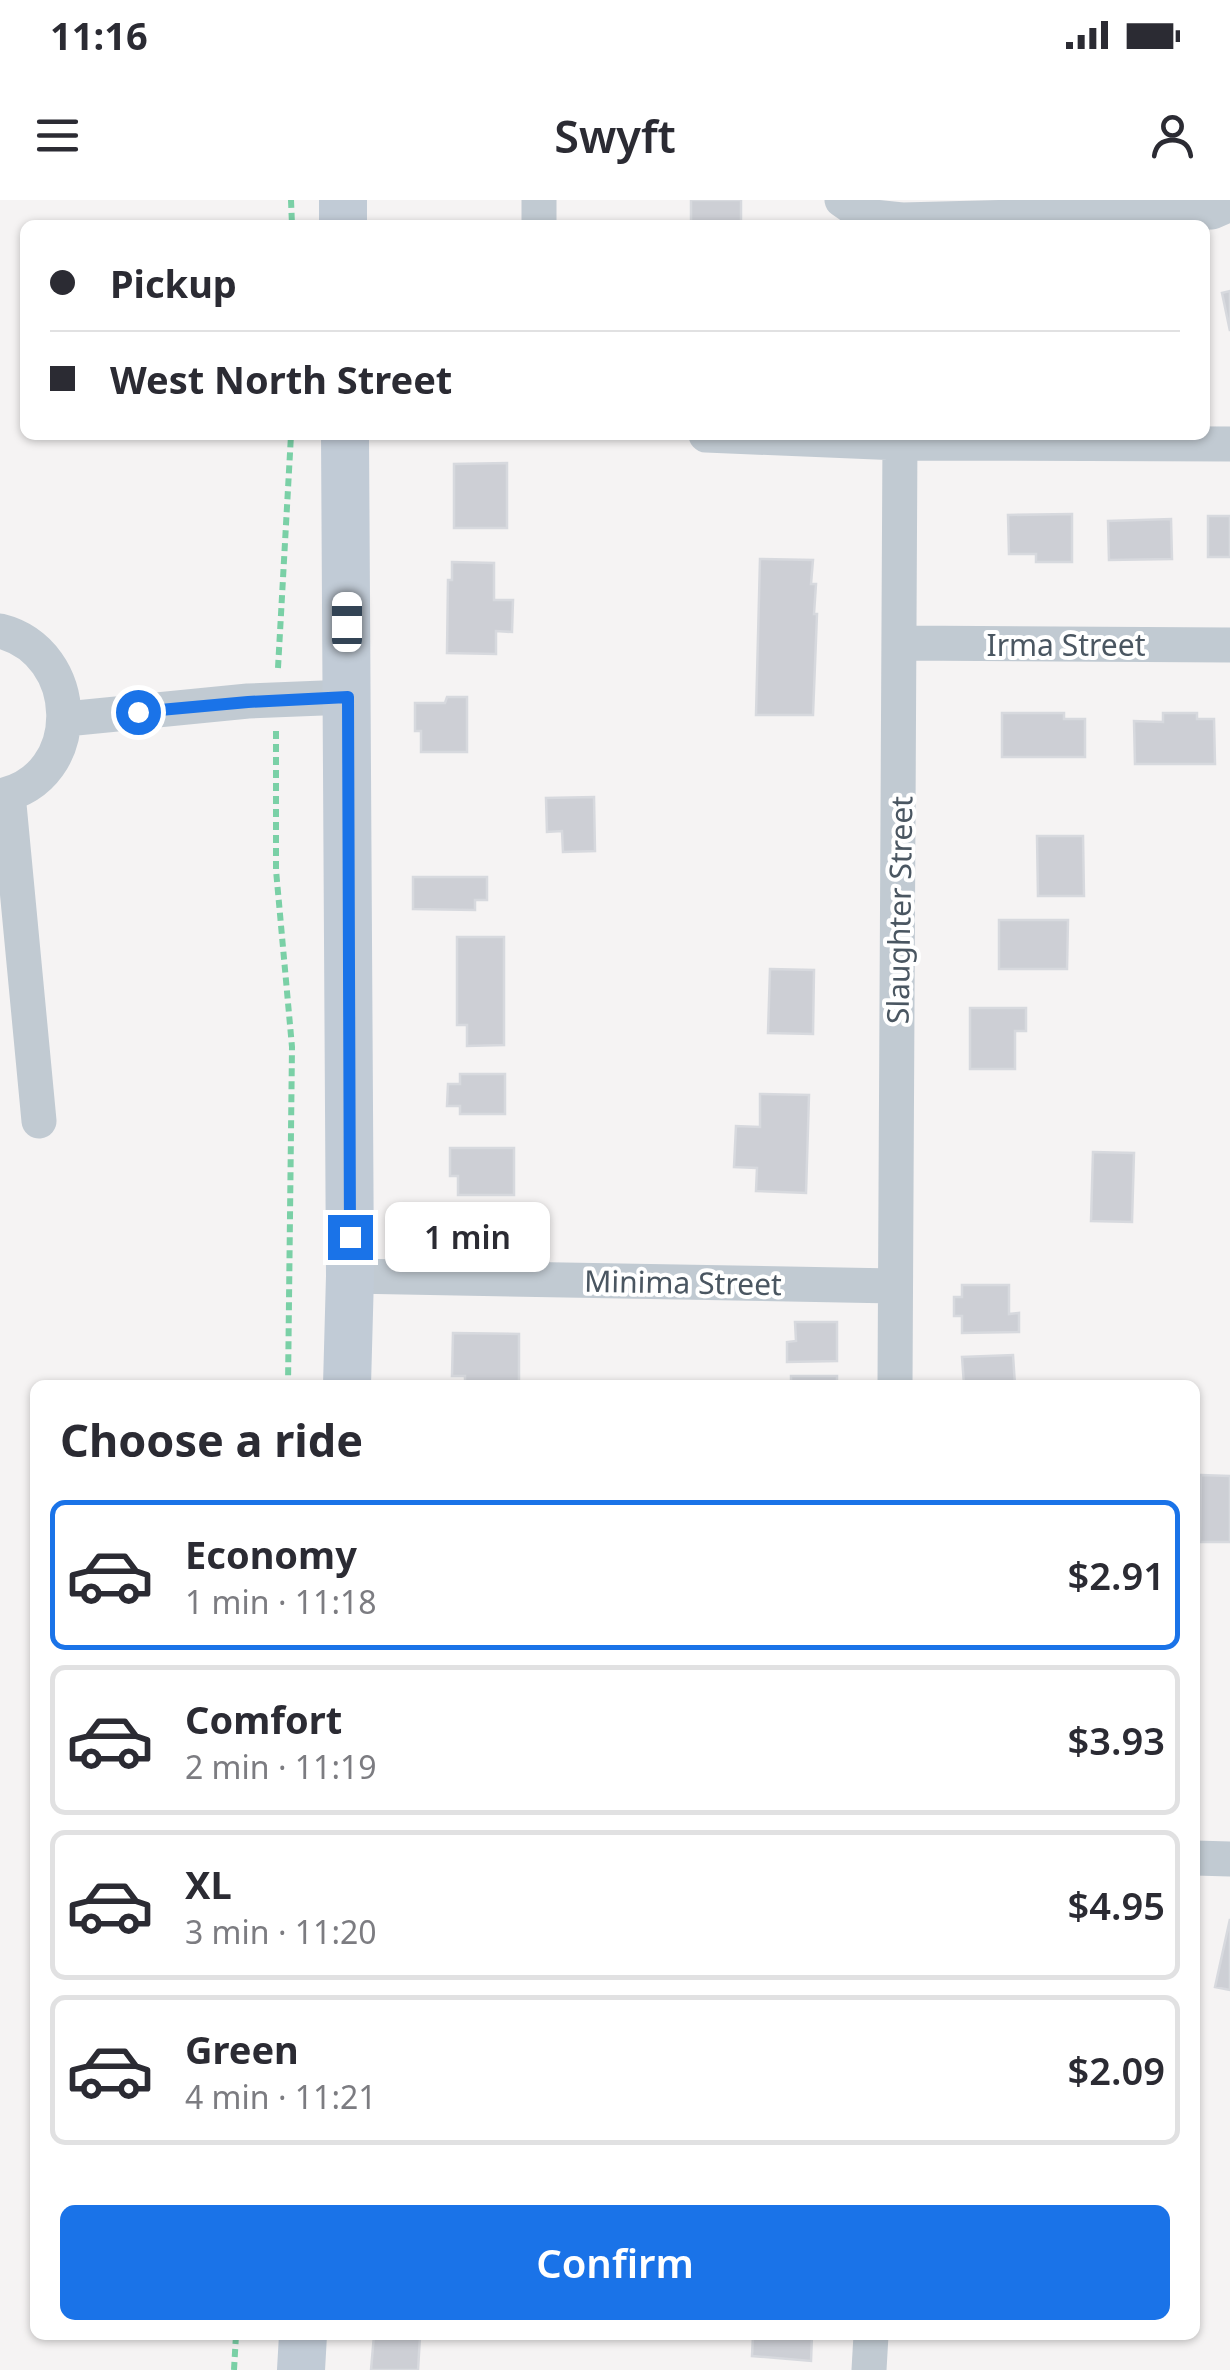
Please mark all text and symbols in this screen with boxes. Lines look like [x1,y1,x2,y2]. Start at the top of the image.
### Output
text: 11:16 [50,9,148,61]
text: Swyft [554,105,676,166]
icon: menu [30,108,85,163]
icon: person [1145,108,1200,163]
text: Pickup [110,257,237,309]
text: West North Street [110,353,452,405]
car [332,592,362,652]
street label: Irma Street [987,624,1146,665]
route start [116,690,161,735]
street label: Slaughter Street [877,795,921,1024]
callout: 1 min [385,1202,550,1272]
route end [328,1215,373,1260]
text: 1 min [424,1215,511,1258]
street label: Minima Street [584,1260,782,1304]
text: Choose a ride [60,1409,363,1470]
text: Economy [185,1528,357,1580]
icon: car [65,1530,155,1620]
text: $2.91 [1068,1549,1165,1601]
text: 1 min · 11:18 [185,1580,377,1623]
text: Comfort [185,1693,342,1745]
icon: car [65,1695,155,1785]
text: $3.93 [1068,1714,1165,1766]
text: 2 min · 11:19 [185,1745,377,1788]
text: XL [185,1858,232,1910]
icon: car [65,1860,155,1950]
text: $4.95 [1068,1879,1165,1931]
text: 3 min · 11:20 [185,1910,377,1953]
text: Green [185,2023,299,2075]
icon: car [65,2025,155,2115]
text: $2.09 [1068,2044,1165,2096]
text: 4 min · 11:21 [185,2075,377,2118]
button: Confirm [60,2205,1170,2320]

